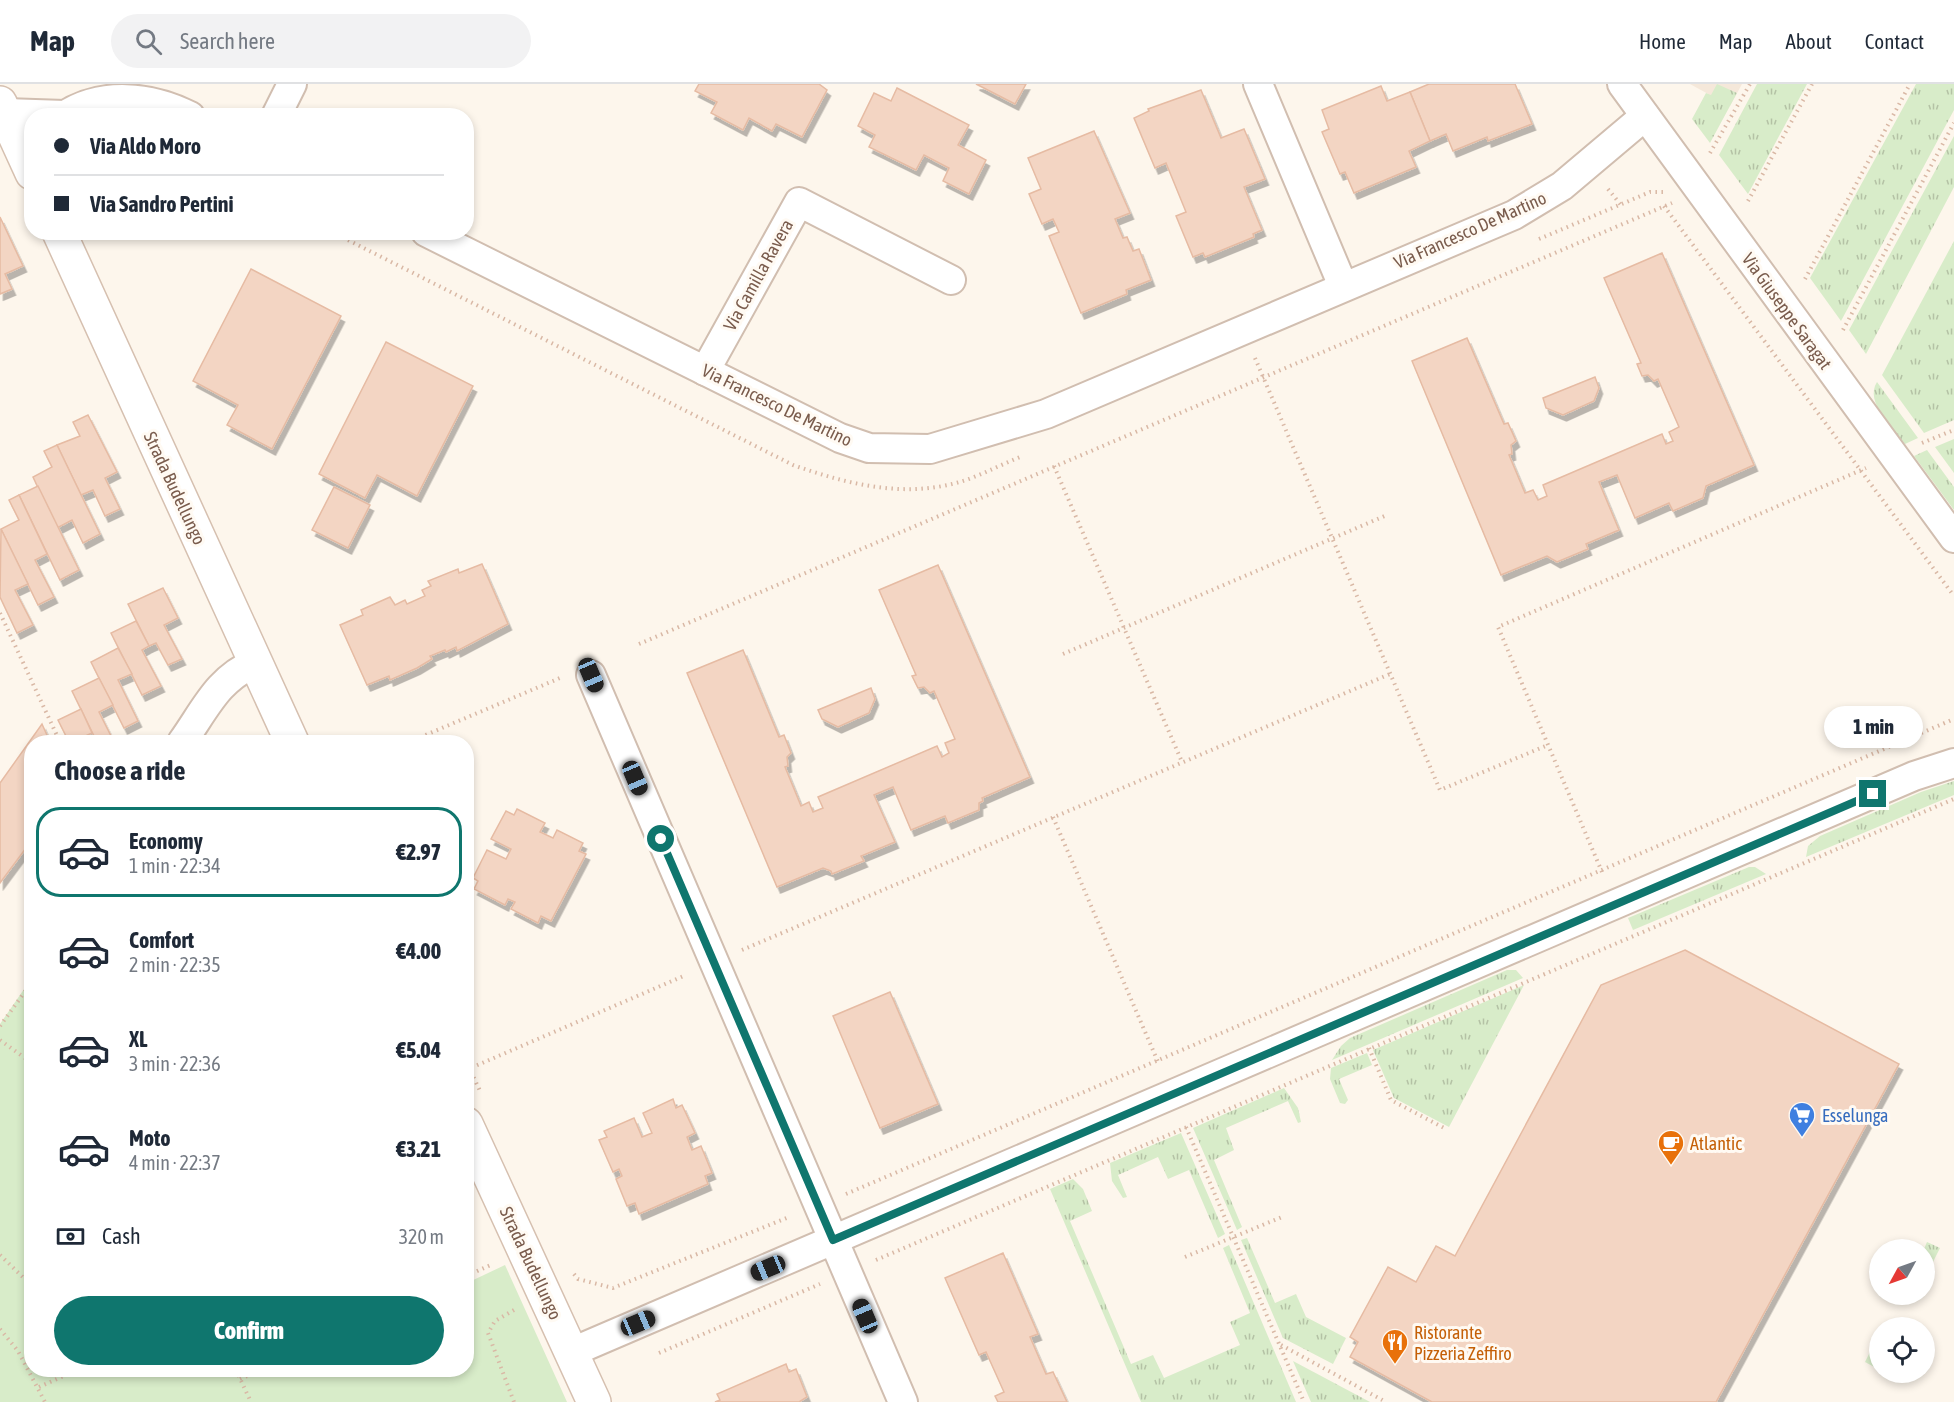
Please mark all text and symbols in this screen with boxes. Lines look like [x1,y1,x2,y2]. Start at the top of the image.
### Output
search box [111,14,531,68]
text: Map [30,25,75,57]
icon: search [132,25,165,58]
text: Search here [180,28,275,54]
text: Home [1639,29,1686,53]
text: Map [1719,29,1753,53]
text: About [1786,29,1832,53]
text: Contact [1865,29,1924,53]
text: Via Aldo Moro [90,133,201,159]
street label: Via Francesco De Martino [1391,187,1549,273]
text: Via Sandro Pertini [90,191,233,217]
street label: Via Camilla Ravera [719,216,797,334]
street label: Via Giuseppe Saragat [1738,249,1836,373]
street label: Via Francesco De Martino [699,360,855,450]
street label: Strada Budellungo [140,428,210,548]
car [576,655,606,695]
callout: 1 min [1824,707,1922,749]
text: 1 min [1853,715,1894,738]
text: Choose a ride [54,755,186,786]
car [620,758,650,798]
route end [1859,780,1886,807]
icon: car [57,825,111,879]
route start [647,825,674,852]
text: Economy [129,828,203,854]
text: €2.97 [396,839,441,865]
text: 1 min · 22:34 [129,854,221,877]
icon: car [57,924,111,978]
text: Comfort [129,927,194,953]
text: €4.00 [396,938,441,964]
text: 2 min · 22:35 [129,953,221,976]
icon: car [57,1023,111,1077]
text: XL [129,1026,147,1052]
text: €5.04 [396,1037,441,1063]
text: 3 min · 22:36 [129,1052,221,1075]
supermarket icon: Esselunga [1787,1100,1817,1138]
place label: Esselunga [1822,1105,1889,1126]
icon: car [57,1122,111,1176]
text: Moto [129,1125,171,1151]
cafe icon: Atlantic [1656,1128,1686,1166]
place label: Atlantic [1690,1133,1742,1154]
text: €3.21 [396,1136,441,1162]
text: 4 min · 22:37 [129,1151,221,1174]
street label: Strada Budellungo [496,1203,566,1323]
icon: cash [54,1220,87,1253]
text: Cash [102,1223,141,1249]
text: 320 m [399,1225,444,1248]
north arrow [1869,1239,1935,1305]
map controls [1869,1239,1935,1383]
car [748,1253,788,1283]
button: Confirm [54,1296,444,1365]
car [850,1296,880,1336]
car [618,1308,658,1338]
button: locate [1869,1317,1935,1383]
place label: Ristorante Pizzeria Zeffiro [1414,1322,1512,1364]
restaurant icon: Ristorante Pizzeria Zeffiro [1380,1327,1410,1365]

